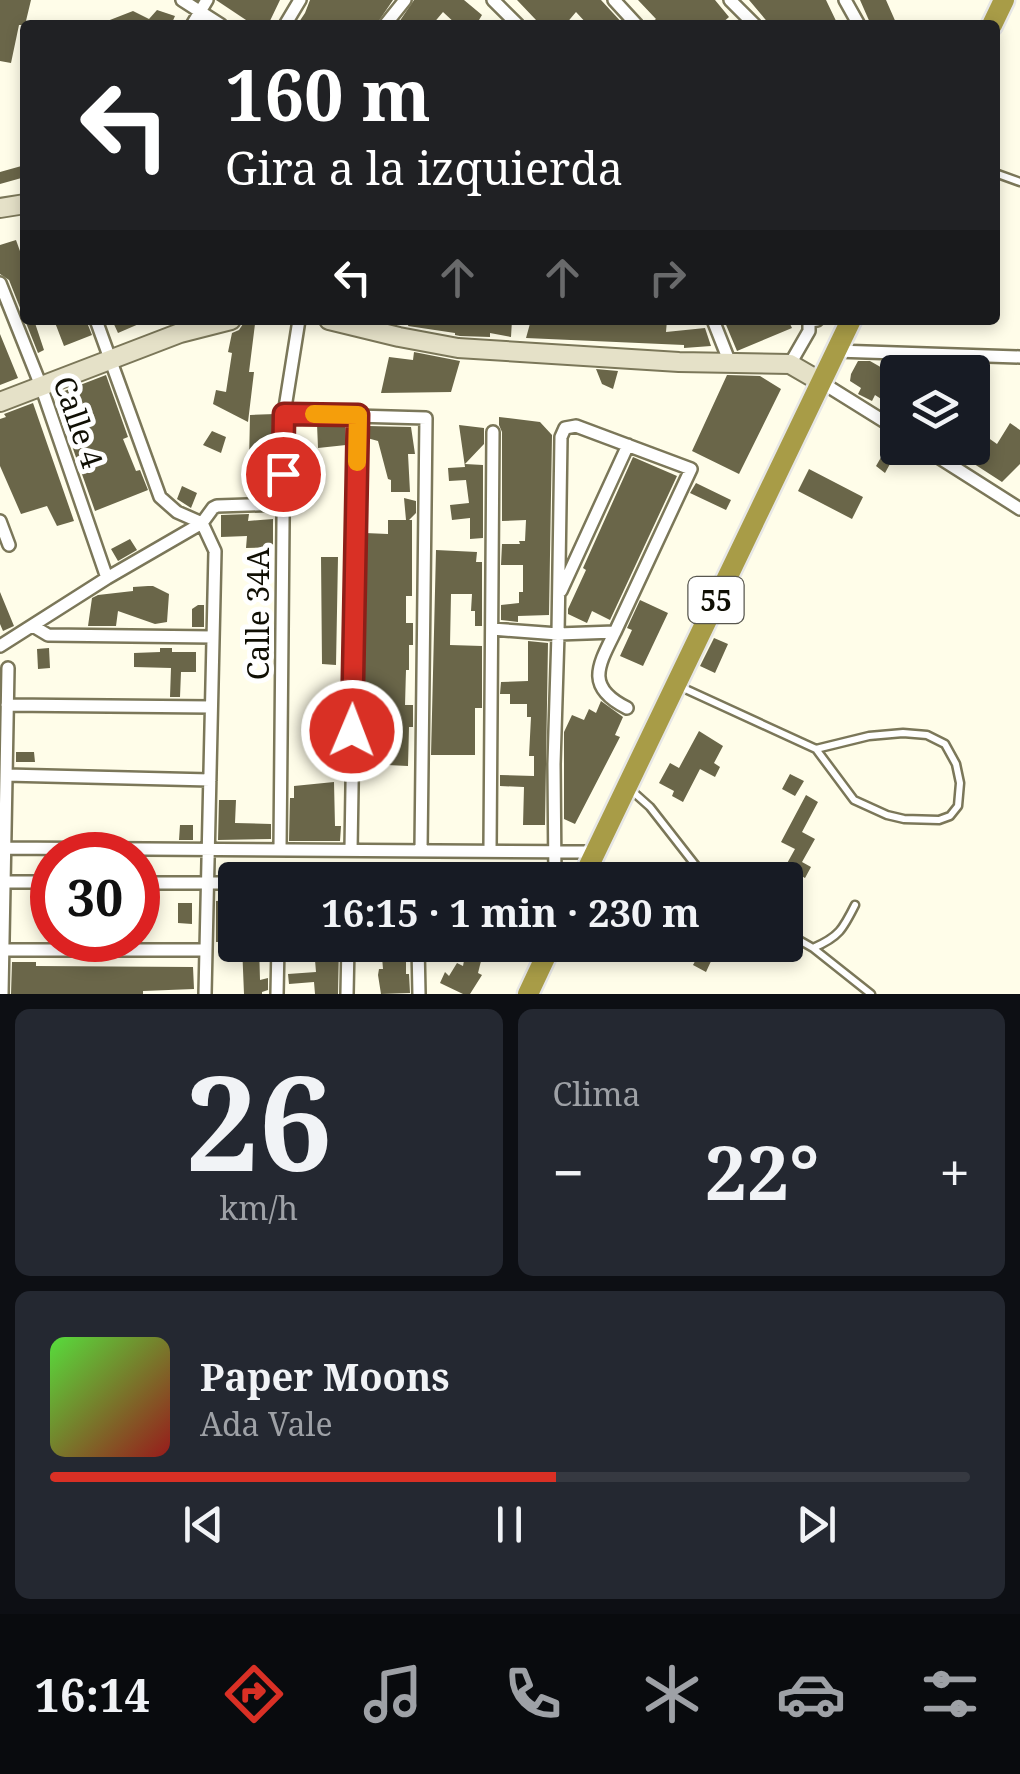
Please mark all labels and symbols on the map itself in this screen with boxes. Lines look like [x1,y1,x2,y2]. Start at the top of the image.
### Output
street label: Calle 4 [44,371,114,474]
pin [241,432,326,517]
street label: Calle 34A [237,547,278,680]
road number: 55 [688,577,744,623]
position arrow [300,679,404,783]
speed limit sign: 30 [30,832,160,962]

